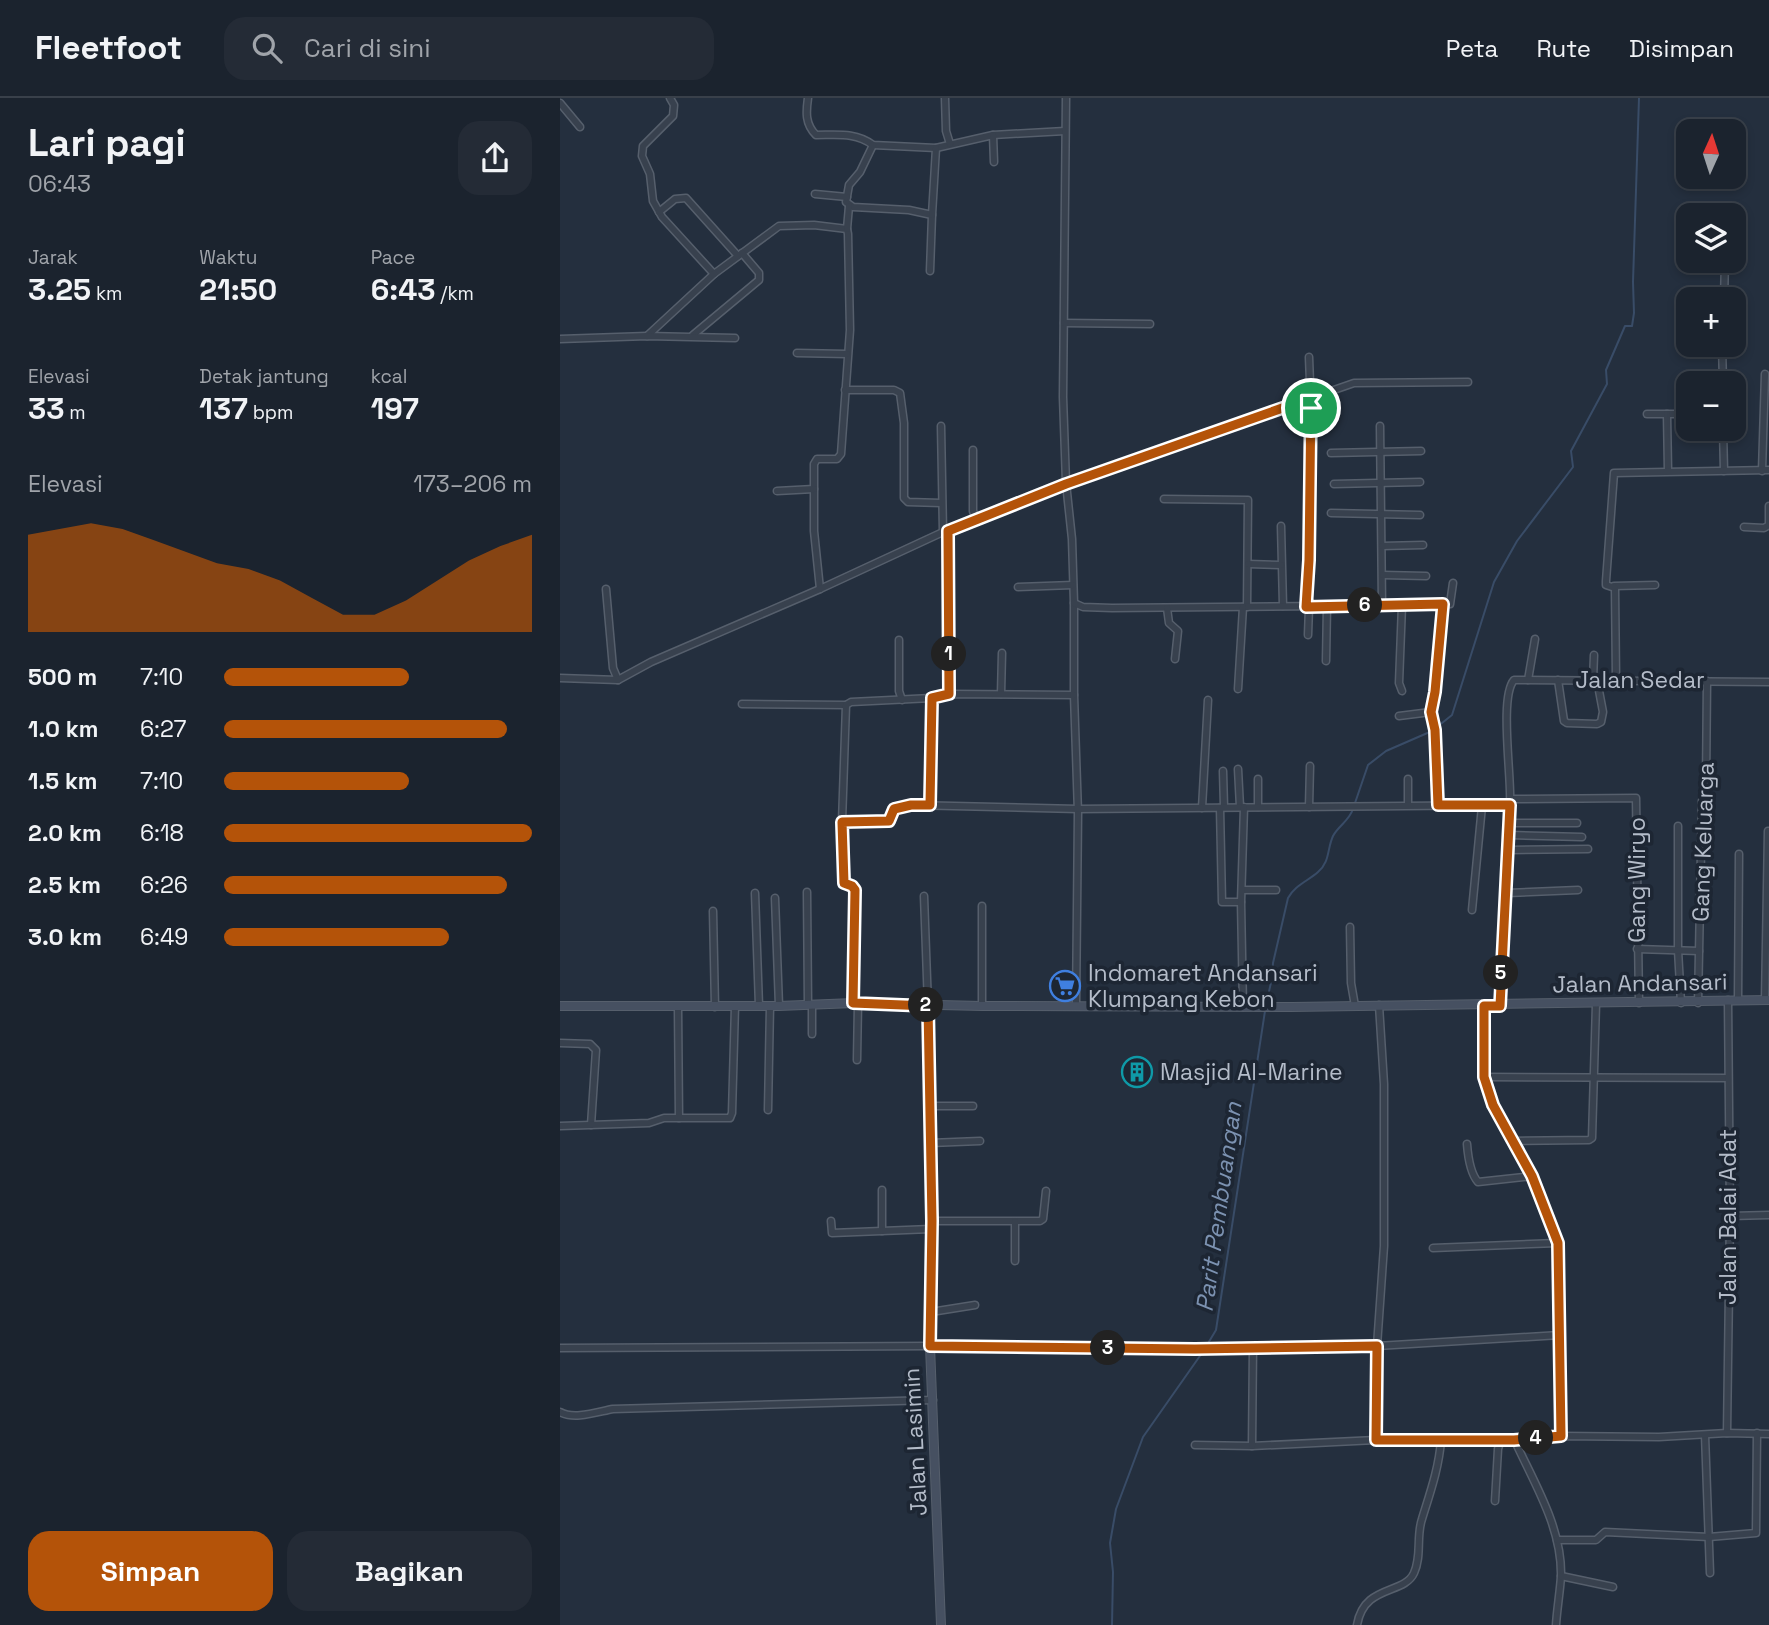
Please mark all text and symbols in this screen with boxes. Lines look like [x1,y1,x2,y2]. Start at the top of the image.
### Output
search box [224,17,714,80]
text: Fleetfoot [35,27,182,69]
icon: search [248,29,286,67]
text: Cari di sini [304,31,431,65]
text: Peta [1446,33,1498,64]
text: Rute [1536,33,1591,64]
text: Disimpan [1629,33,1734,64]
text: Lari pagi [28,119,186,167]
north arrow [1676,119,1746,189]
map controls [1676,119,1746,441]
button: share [458,121,532,195]
text: 06:43 [28,169,91,199]
button: layers [1676,203,1746,273]
text: Jarak [28,245,78,270]
text: Waktu [199,245,257,270]
text: Pace [371,245,415,270]
text: 3.25 [28,270,91,309]
text: 21:50 [199,270,277,309]
text: 6:43 [371,270,435,309]
text: km [91,281,122,306]
text: /km [435,281,474,306]
button: + [1676,287,1746,357]
text: Elevasi [28,364,90,389]
text: Detak jantung [199,364,329,389]
text: kcal [371,364,407,389]
button: − [1676,371,1746,441]
pin [1281,378,1341,438]
text: 33 [28,389,64,428]
text: 137 [199,389,248,428]
text: 197 [371,389,419,428]
icon: arrive [1292,389,1330,427]
text: m [64,400,86,425]
text: bpm [248,400,293,425]
text: Elevasi [28,469,103,499]
text: 173–206 m [413,469,532,499]
pin: 6 [1348,588,1382,622]
text: 6 [1359,592,1370,617]
pin: 1 [932,636,966,672]
text: 1 [944,641,953,666]
text: 500 m [28,662,97,692]
text: 7:10 [140,662,183,692]
street label: Jalan Sedar [1575,665,1705,695]
text: 1.0 km [28,714,98,744]
text: 6:27 [140,714,187,744]
street label: Gang Keluarga [1685,762,1721,922]
text: 1.5 km [28,766,98,796]
text: 7:10 [140,766,183,796]
street label: Gang Wiryo [1622,817,1652,943]
text: 2.0 km [28,818,102,848]
text: 6:18 [140,818,184,848]
text: 2.5 km [28,870,101,900]
text: 6:26 [140,870,188,900]
text: 3.0 km [28,922,102,952]
text: 6:49 [140,922,188,952]
pin: 5 [1483,956,1518,990]
place label: Indomaret Andansari Klumpang Kebon [1088,958,1318,1014]
text: 5 [1495,960,1506,985]
street label: Jalan Andansari [1552,966,1728,1000]
supermarket icon: Indomaret Andansari Klumpang Kebon [1048,969,1082,1003]
pin: 2 [908,988,944,1023]
text: 2 [920,992,931,1017]
building icon: Masjid Al-Marine [1120,1055,1154,1089]
place label: Masjid Al-Marine [1160,1057,1343,1087]
water label: Parit Pembuangan [1188,1099,1249,1314]
street label: Jalan Balai Adat [1713,1129,1743,1305]
pin: 3 [1090,1330,1126,1366]
text: 3 [1102,1335,1113,1360]
street label: Jalan Lasimin [896,1367,934,1517]
pin: 4 [1518,1420,1553,1456]
text: 4 [1529,1425,1542,1450]
button: Simpan [28,1531,273,1611]
button: Bagikan [287,1531,532,1611]

